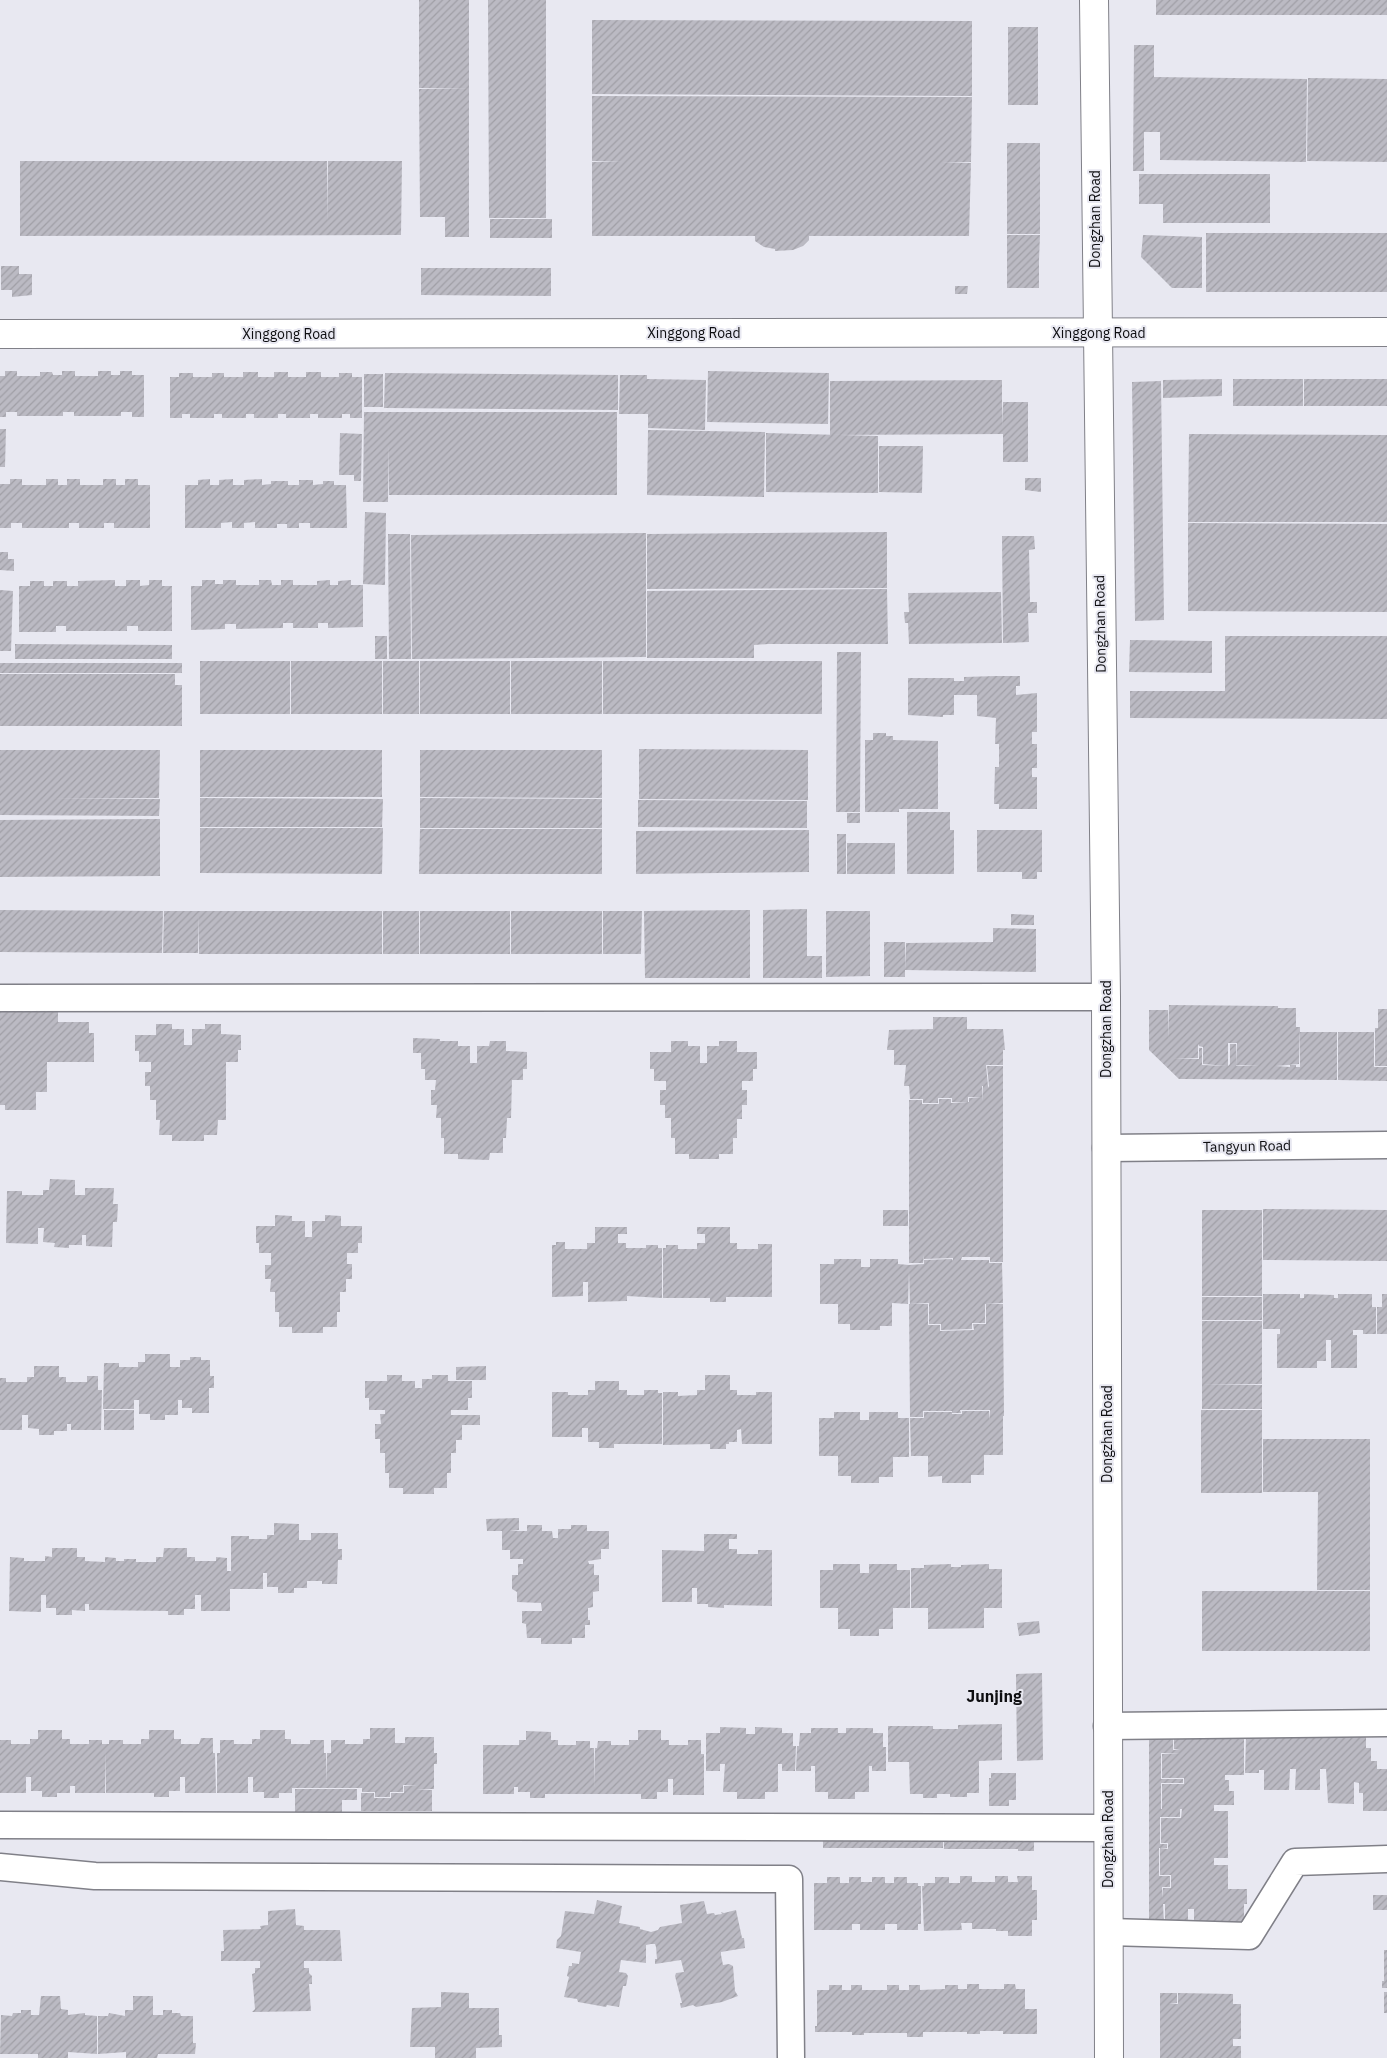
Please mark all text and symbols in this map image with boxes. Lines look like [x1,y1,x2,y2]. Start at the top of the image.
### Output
street label: Dongzhan Road [1086,170,1104,268]
street label: Xinggong Road [647,324,741,342]
street label: Xinggong Road [1052,324,1146,342]
street label: Xinggong Road [242,325,336,343]
street label: Dongzhan Road [1090,575,1110,673]
street label: Dongzhan Road [1097,980,1115,1078]
street label: Tangyun Road [1203,1136,1291,1156]
street label: Dongzhan Road [1098,1385,1116,1483]
district label: Junjing [966,1686,1022,1706]
street label: Dongzhan Road [1099,1790,1117,1888]

